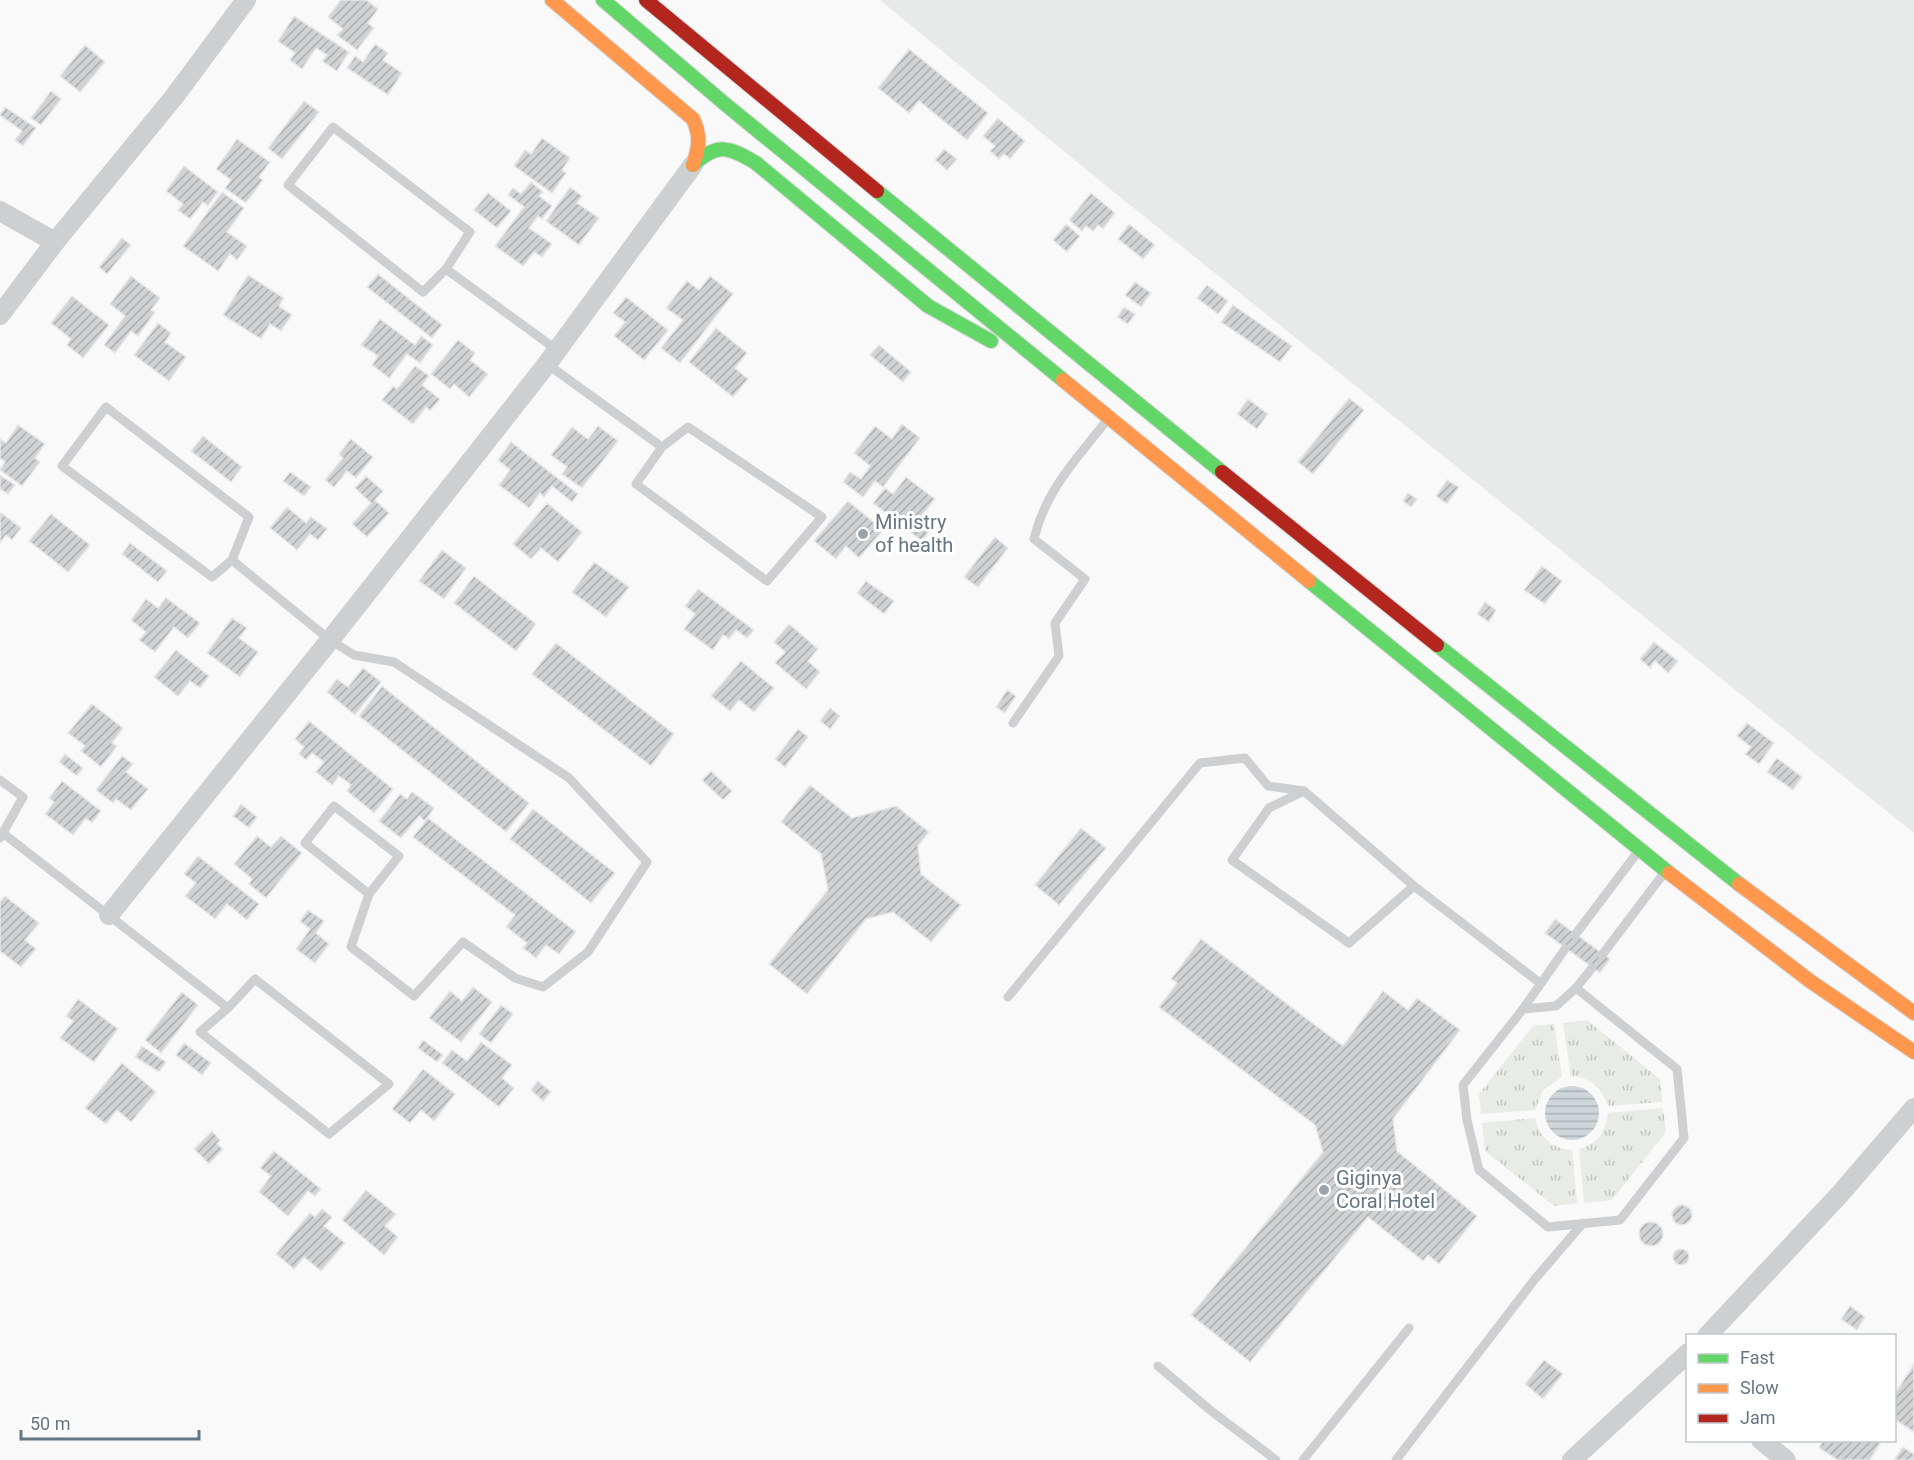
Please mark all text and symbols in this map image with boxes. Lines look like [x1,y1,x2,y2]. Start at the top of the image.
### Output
place label: Ministry of health [875,510,953,557]
marker: Ministry of health [856,527,870,541]
place label: Giginya Coral Hotel [1336,1166,1435,1213]
marker: Giginya Coral Hotel [1317,1183,1331,1197]
legend [1686,1334,1896,1442]
text: Fast [1740,1347,1775,1368]
text: Slow [1740,1377,1779,1398]
scale bar [21,1403,200,1441]
text: Jam [1740,1407,1776,1428]
text: 50 m [30,1413,70,1434]

